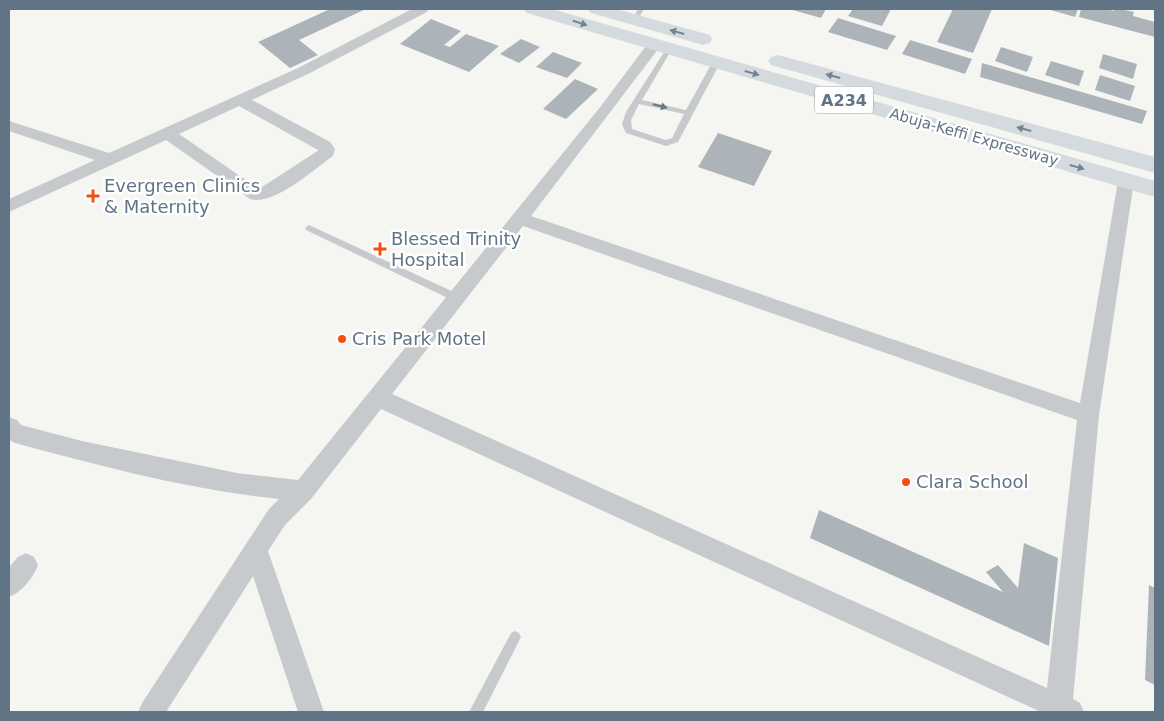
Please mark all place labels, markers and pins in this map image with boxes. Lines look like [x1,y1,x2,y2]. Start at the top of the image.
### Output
place label: Evergreen Clinics & Maternity [104,175,260,217]
marker: Evergreen Clinics & Maternity [86,189,100,203]
place label: Blessed Trinity Hospital [391,228,522,270]
marker: Blessed Trinity Hospital [373,242,387,256]
place label: Cris Park Motel [352,328,486,349]
marker: Cris Park Motel [336,333,348,345]
place label: Clara School [916,471,1029,492]
marker: Clara School [900,476,912,488]

